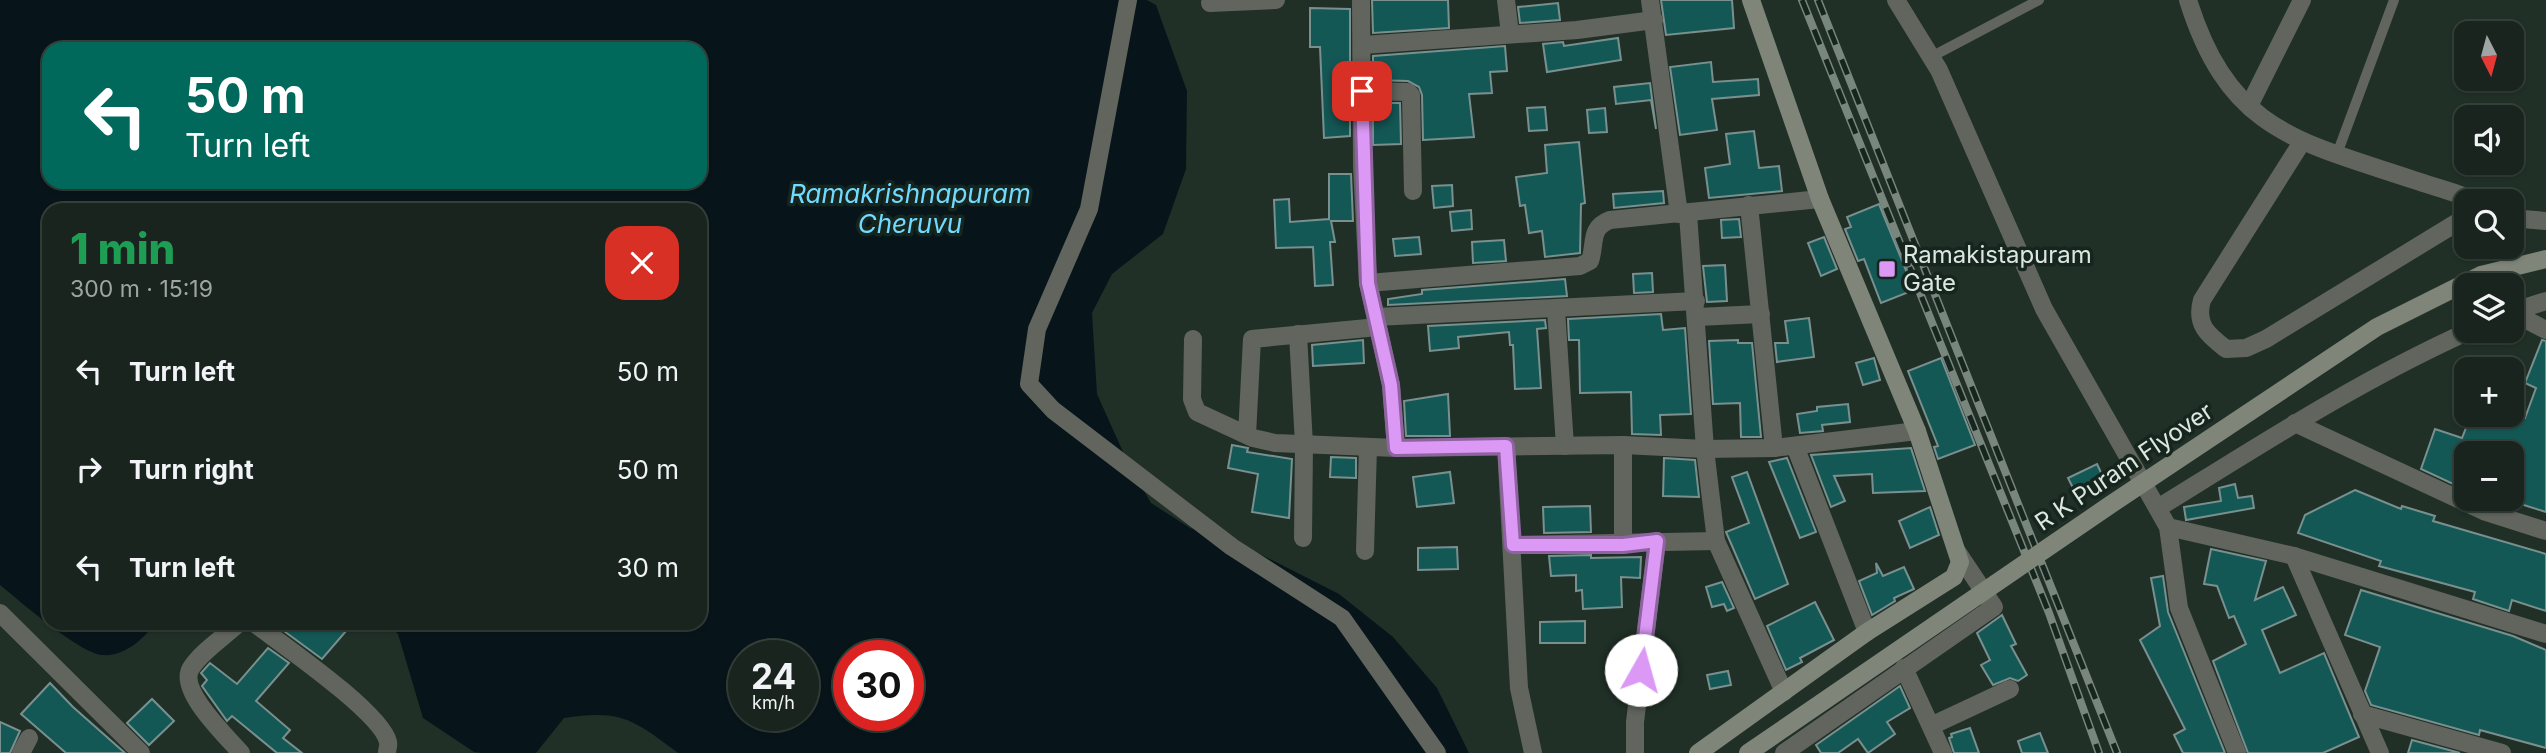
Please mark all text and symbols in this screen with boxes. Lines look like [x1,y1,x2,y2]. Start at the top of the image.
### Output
north arrow [2454,21,2524,91]
map controls [2454,21,2524,511]
pin [1332,61,1392,121]
text: 50 m [185,66,306,125]
icon: left [70,70,161,161]
icon: arrive [1343,72,1381,110]
button: sound [2454,105,2524,175]
text: Turn left [185,126,310,165]
water label: Ramakrishnapuram Cheruvu [789,178,1031,239]
button: search [2454,189,2524,259]
text: 1 min [70,223,175,274]
button: close [605,226,679,300]
place label: Ramakistapuram Gate [1903,240,2092,297]
marker: Ramakistapuram Gate [1877,259,1897,279]
button: layers [2454,273,2524,343]
text: 300 m · 15:19 [70,275,213,303]
icon: left [70,352,108,390]
text: Turn left [129,356,235,387]
text: 50 m [617,356,679,387]
button: + [2454,357,2524,427]
street label: R K Puram Flyover [2029,396,2218,537]
button: − [2454,441,2524,511]
icon: right [70,450,108,488]
text: Turn right [129,454,254,485]
text: 50 m [617,454,679,485]
icon: left [70,548,108,586]
text: Turn left [129,552,235,583]
text: 30 m [616,552,679,583]
position arrow [1604,633,1678,707]
speed limit sign: 30 [833,640,924,731]
text: 24 [751,655,796,697]
text: km/h [752,692,795,713]

